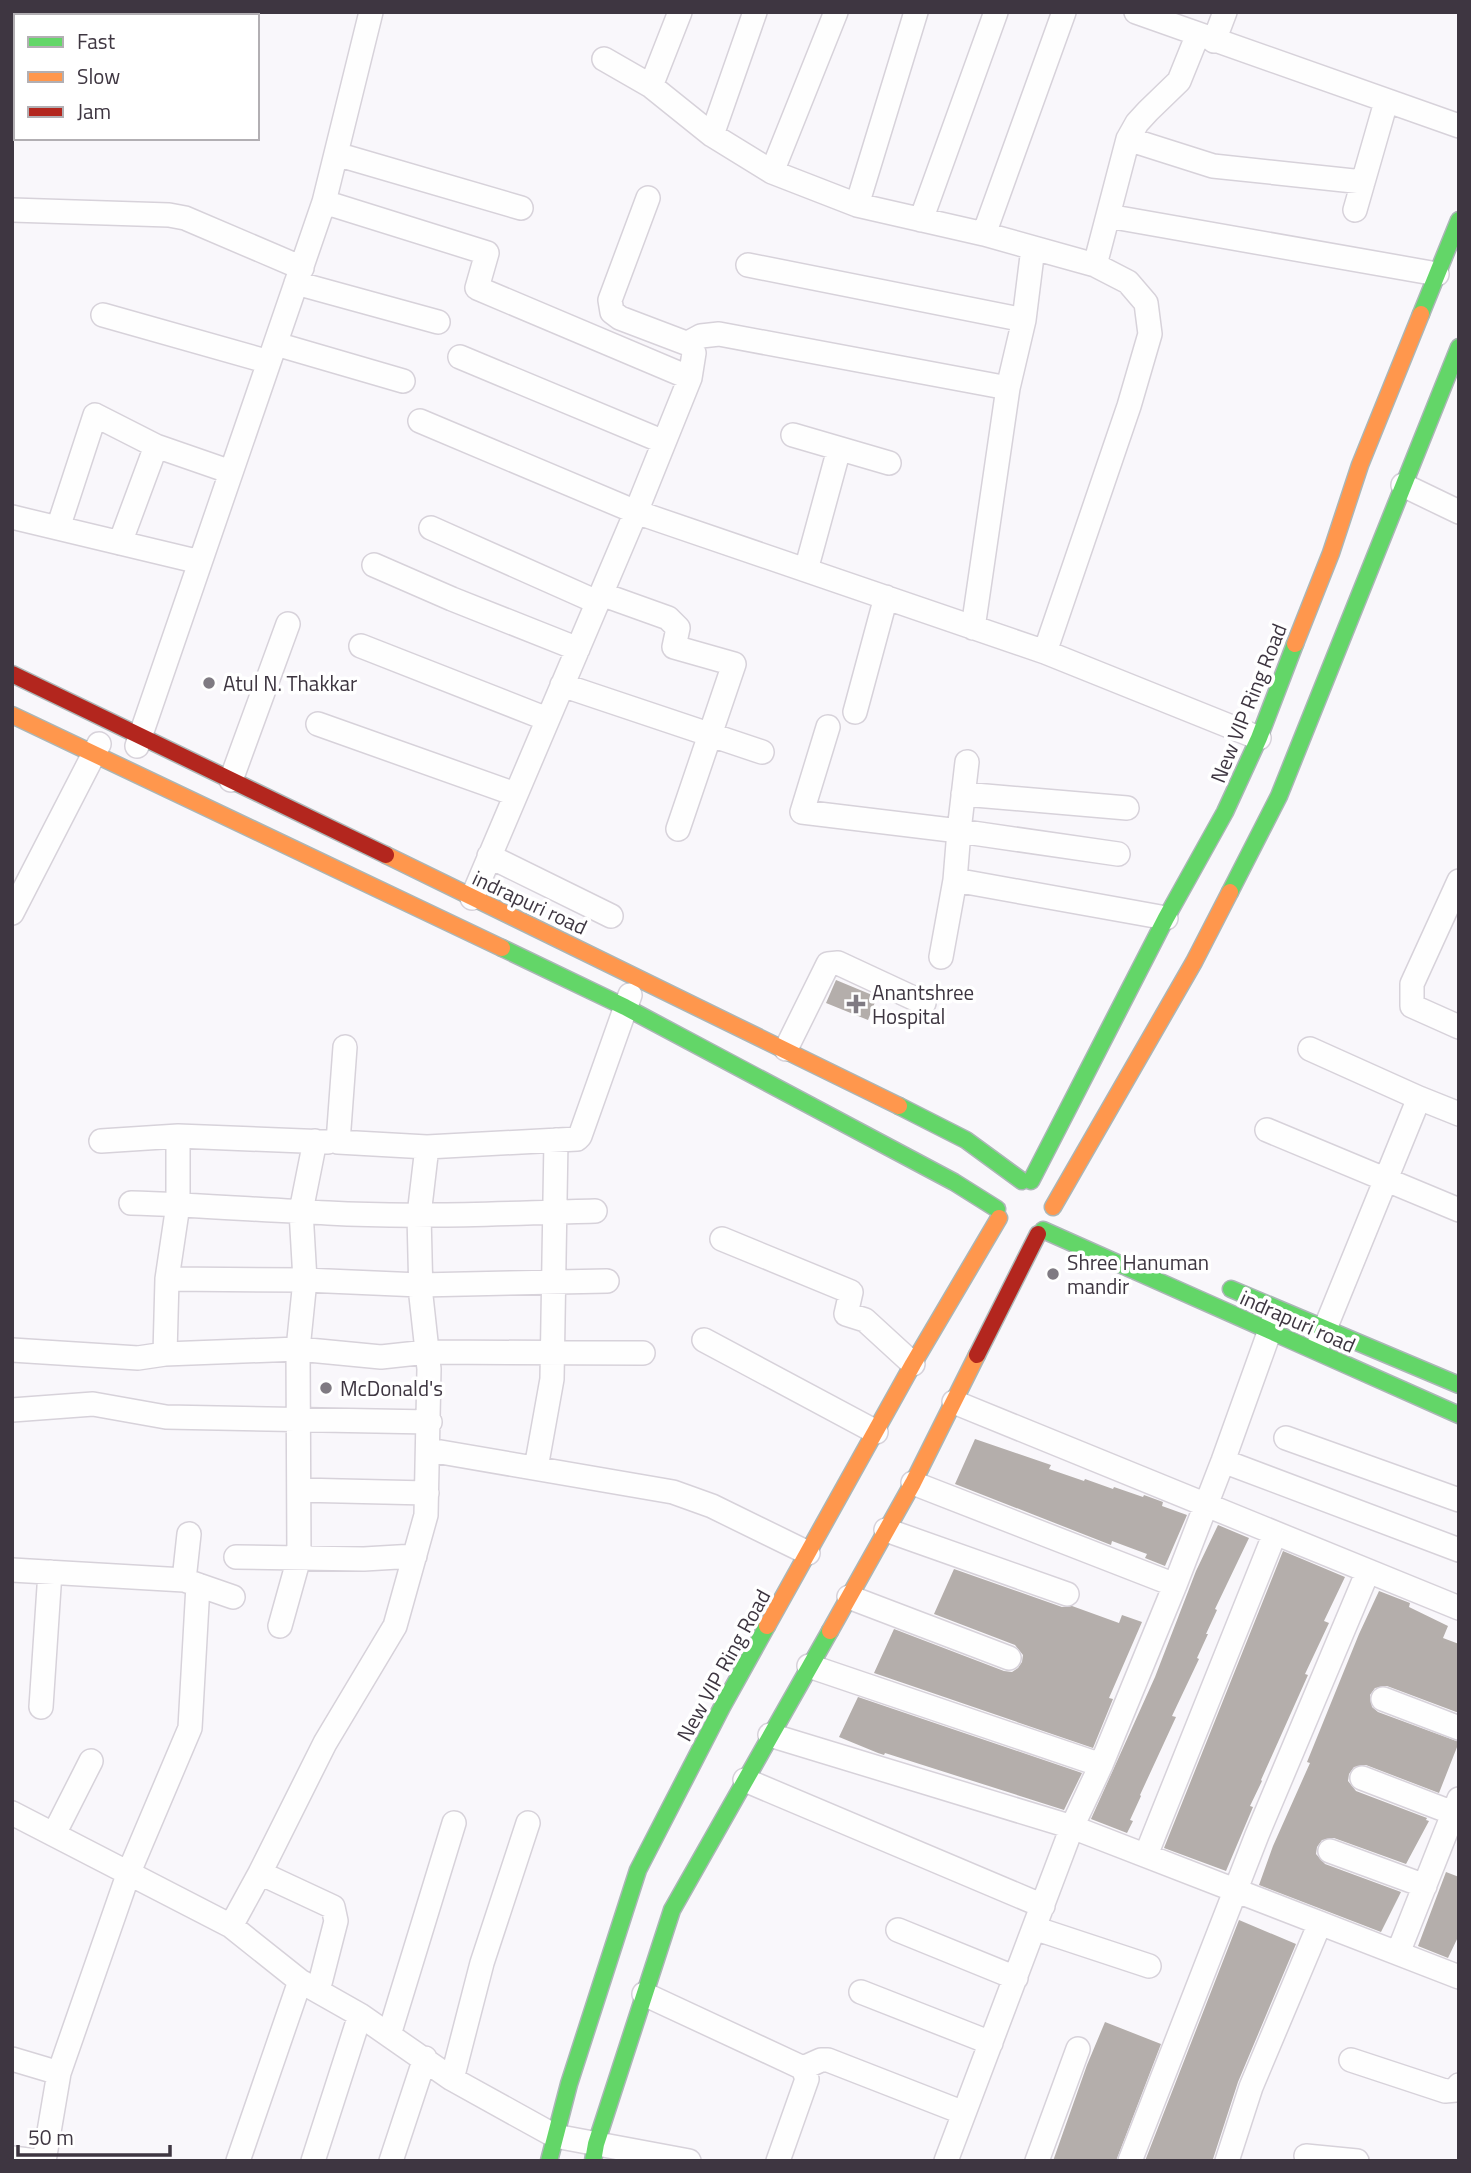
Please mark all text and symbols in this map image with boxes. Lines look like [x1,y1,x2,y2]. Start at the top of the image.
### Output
legend [14,14,259,140]
text: Fast [77,25,116,57]
text: Slow [77,60,120,92]
text: Jam [77,95,111,127]
street label: New VIP Ring Road [1201,618,1295,788]
place label: Atul N. Thakkar [223,667,357,699]
marker: Atul N. Thakkar [201,675,217,691]
street label: indrapuri road [467,861,593,943]
place label: Anantshree Hospital [872,976,974,1032]
marker: Anantshree Hospital [846,994,866,1014]
place label: Shree Hanuman mandir [1067,1246,1209,1302]
marker: Shree Hanuman mandir [1045,1266,1061,1282]
street label: indrapuri road [1235,1281,1361,1361]
place label: McDonald's [340,1372,443,1404]
marker: McDonald's [318,1380,334,1396]
street label: New VIP Ring Road [668,1583,778,1747]
scale bar [18,2114,170,2158]
text: 50 m [28,2121,74,2153]

